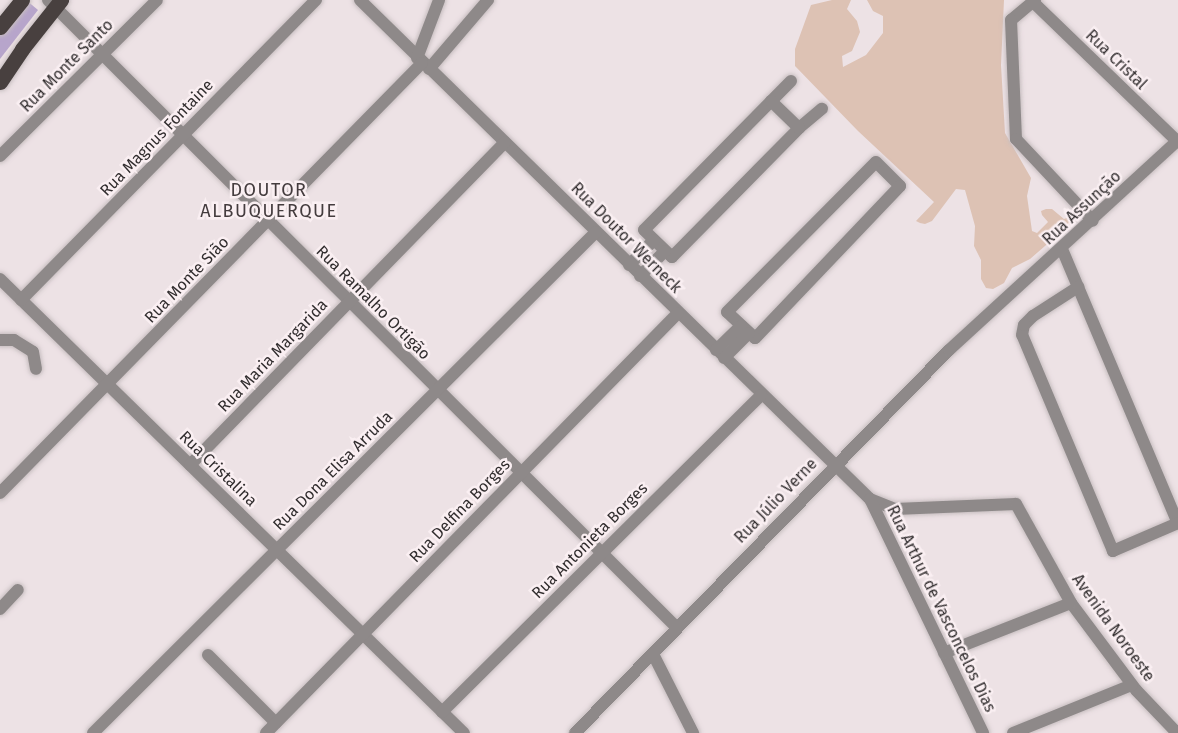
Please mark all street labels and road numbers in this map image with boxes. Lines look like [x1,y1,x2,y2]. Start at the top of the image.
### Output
street label: Rua Monte Santo [17,16,117,116]
street label: Rua Cristal [1081,26,1151,94]
street label: Rua Magnus Fontaine [96,76,218,200]
street label: Rua Assunção [1039,167,1125,249]
street label: Rua Doutor Werneck [567,179,685,297]
street label: Rua Monte Sião [141,233,233,327]
street label: Rua Ramalho Ortigão [312,242,434,364]
street label: Rua Maria Margarida [214,296,332,416]
street label: Rua Dona Elisa Arruda [269,407,397,535]
street label: Rua Cristalina [175,427,261,511]
street label: Rua Delfina Borges [406,455,514,567]
street label: Rua Júlio Verne [731,455,821,547]
street label: Rua Antonieta Borges [528,479,652,603]
street label: Rua Arthur de Vasconcelos Dias [882,503,1000,715]
street label: Avenida Noroeste [1068,571,1158,685]

